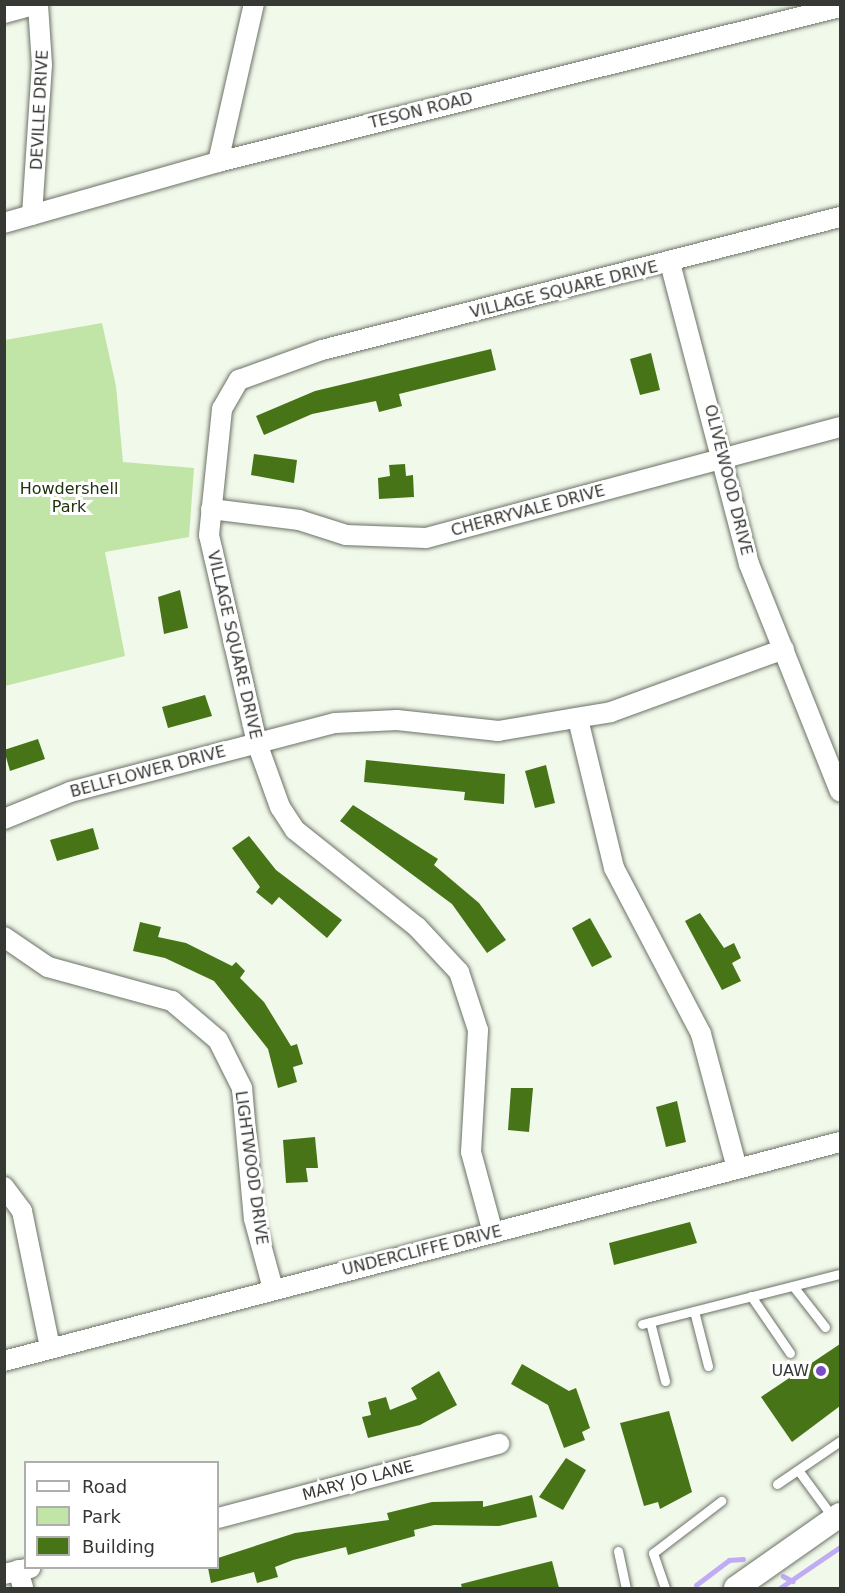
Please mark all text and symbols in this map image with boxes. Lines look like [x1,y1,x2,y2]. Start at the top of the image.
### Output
street label: DEVILLE DRIVE [27,49,53,171]
street label: TESON ROAD [367,89,475,133]
street label: VILLAGE SQUARE DRIVE [468,257,660,323]
street label: OLIVEWOOD DRIVE [700,403,756,557]
park label: Howdershell Park [20,479,118,517]
street label: CHERRYVALE DRIVE [449,481,607,541]
street label: VILLAGE SQUARE DRIVE [203,549,265,741]
street label: BELLFLOWER DRIVE [68,742,228,802]
street label: LIGHTWOOD DRIVE [231,1090,271,1246]
street label: UNDERCLIFFE DRIVE [340,1222,504,1280]
place label: UAW [771,1361,809,1381]
marker: UAW [814,1364,828,1378]
street label: MARY JO LANE [300,1457,416,1505]
legend [24,1461,219,1569]
text: Road [82,1476,127,1497]
text: Park [82,1506,121,1527]
text: Building [82,1536,155,1557]

